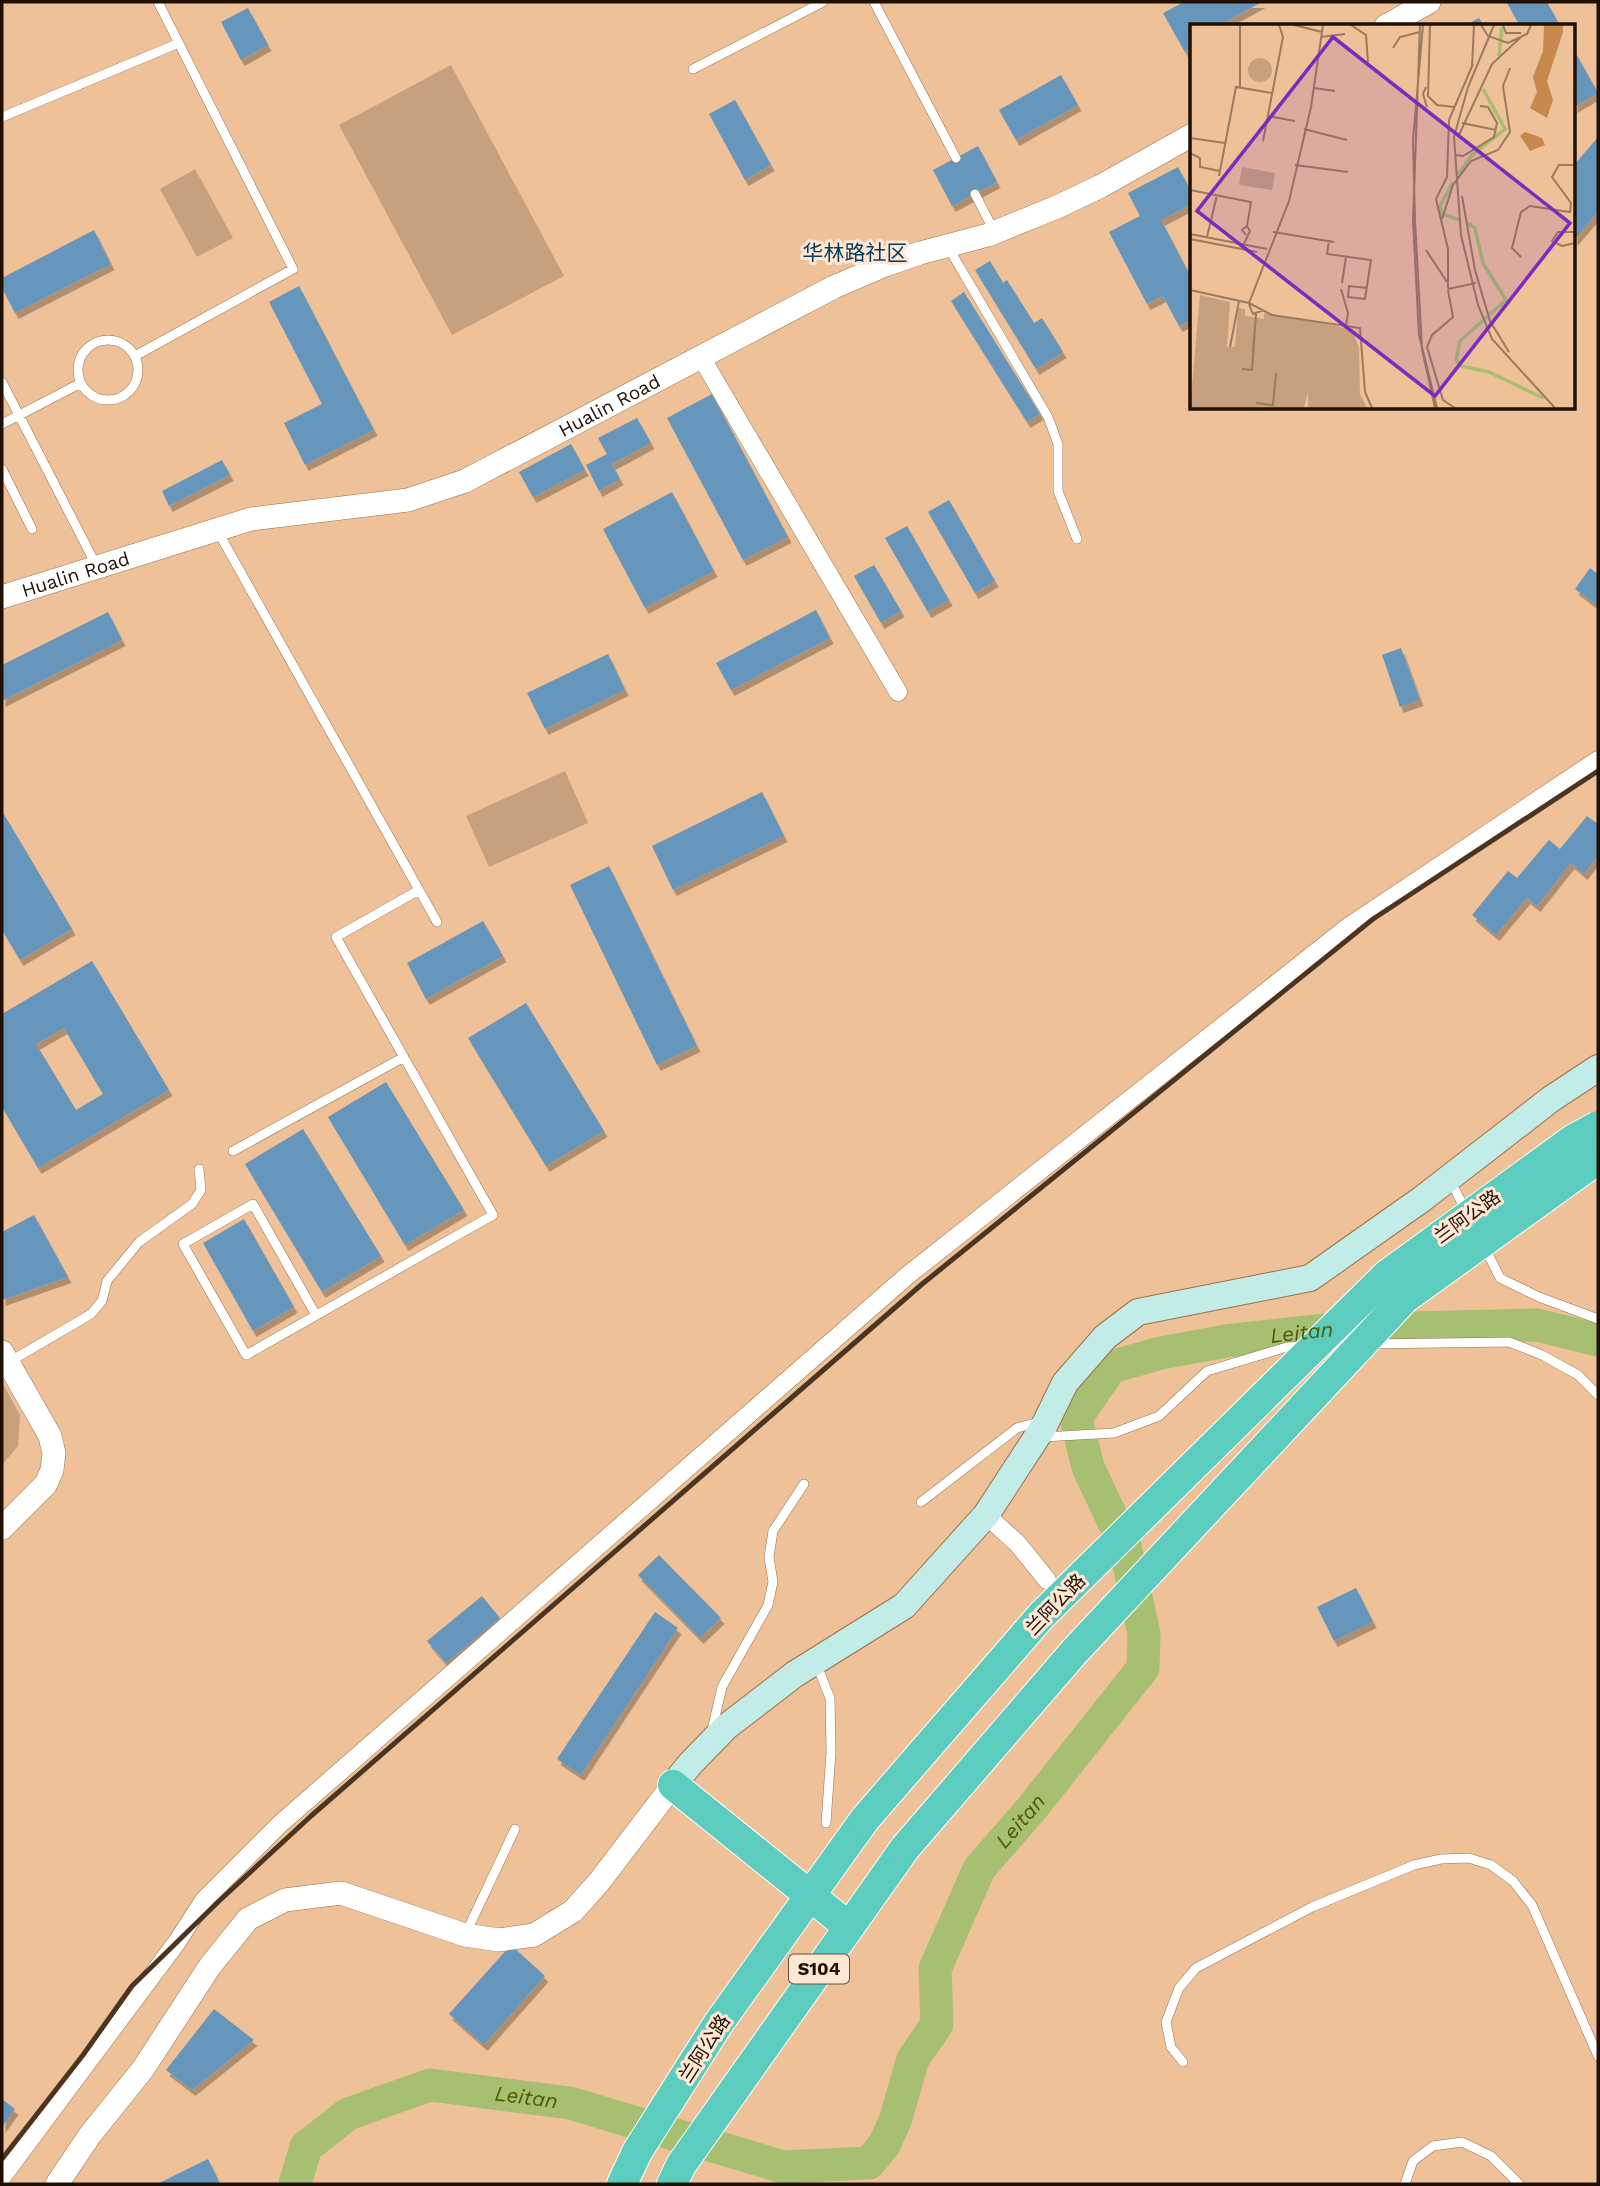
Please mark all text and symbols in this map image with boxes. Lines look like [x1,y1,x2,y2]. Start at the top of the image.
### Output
inset map [1190,24,1576,410]
district label: 华林路社区 [803,240,908,265]
street label: Hualin Road [555,369,664,442]
street label: Hualin Road [19,547,132,602]
street label: 兰阿公路 [1430,1185,1505,1248]
water label: Leitan [1269,1317,1333,1348]
street label: 兰阿公路 [1021,1569,1090,1640]
water label: Leitan [990,1789,1050,1853]
road number: S104 [789,1954,849,1983]
street label: 兰阿公路 [674,2010,735,2086]
water label: Leitan [493,2080,559,2113]

